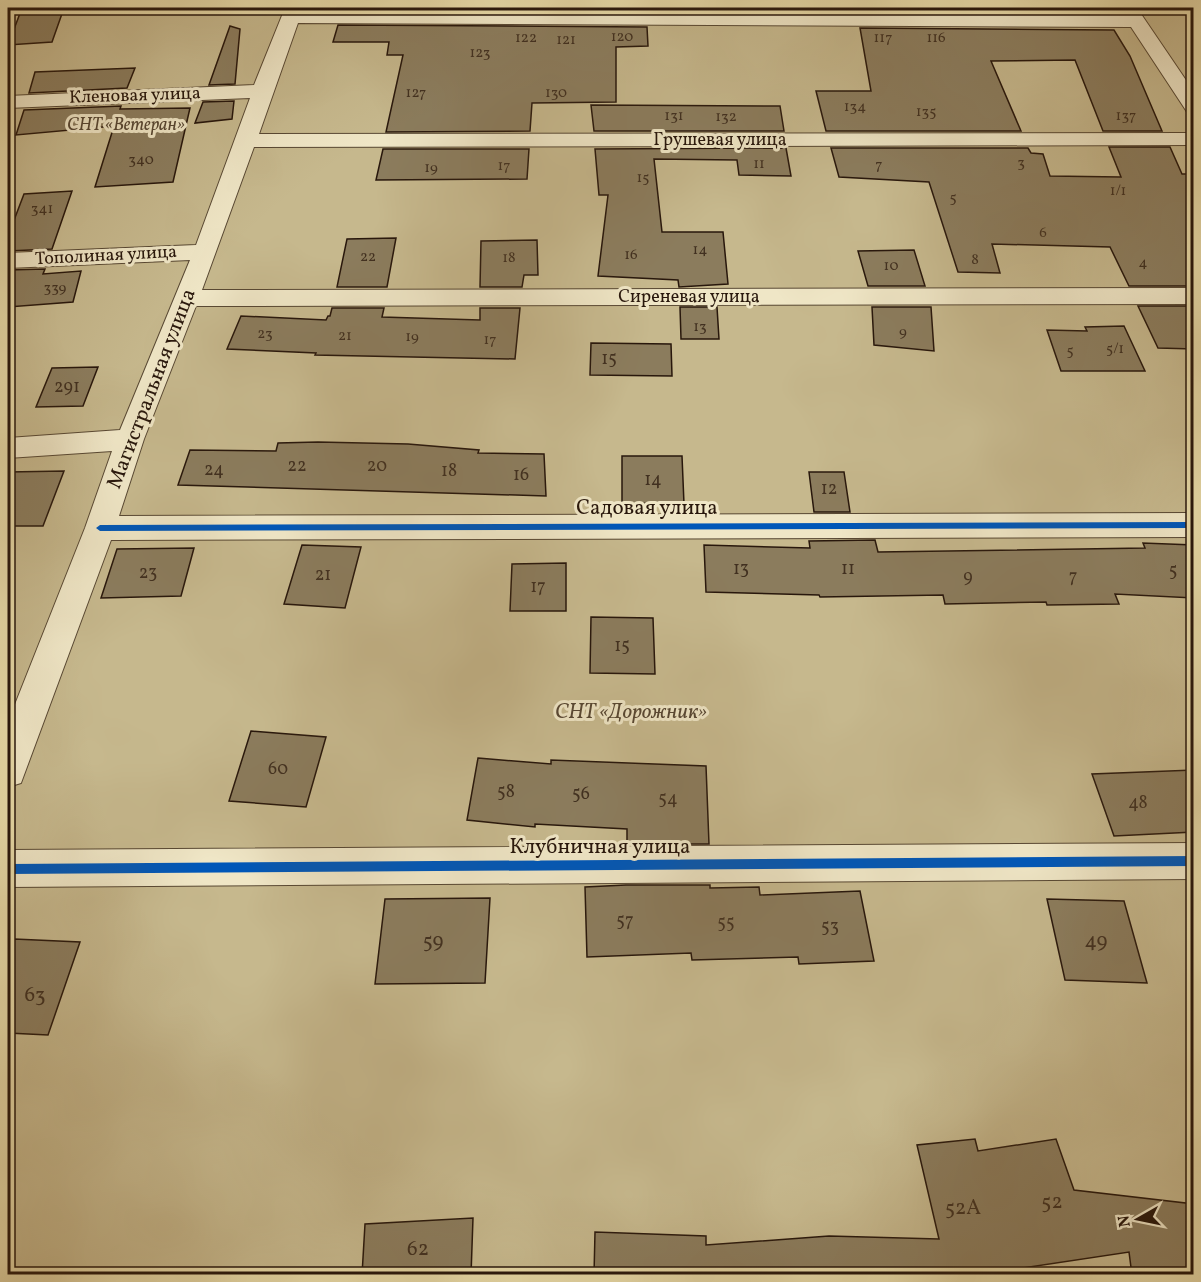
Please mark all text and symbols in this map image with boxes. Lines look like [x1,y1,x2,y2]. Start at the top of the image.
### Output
house number: 120 [611,27,633,48]
house number: 122 [515,28,537,49]
house number: 117 [874,28,892,49]
house number: 116 [926,28,946,49]
house number: 121 [556,30,576,51]
house number: 123 [469,43,491,64]
street label: Кленовая улица [69,81,201,111]
house number: 127 [406,83,426,104]
house number: 130 [545,83,567,104]
house number: 134 [844,97,866,118]
house number: 135 [916,102,936,123]
house number: 131 [664,106,684,127]
house number: 137 [1116,106,1136,127]
house number: 132 [715,107,737,128]
park label: СНТ «Ветеран» [67,113,185,138]
street label: Грушевая улица [653,128,787,153]
house number: 340 [128,150,154,171]
house number: 3 [1017,153,1025,174]
house number: 11 [753,154,765,175]
house number: 7 [875,155,883,176]
house number: 17 [497,156,511,177]
house number: 19 [424,158,438,179]
house number: 15 [636,168,650,189]
house number: 1/1 [1110,181,1126,202]
house number: 5 [949,188,957,209]
house number: 341 [31,199,53,220]
house number: 6 [1039,223,1047,244]
street label: Тополиная улица [34,240,178,272]
house number: 14 [693,240,707,261]
house number: 16 [624,245,638,266]
house number: 22 [360,247,376,268]
house number: 18 [502,248,516,269]
house number: 8 [971,250,979,271]
house number: 4 [1139,253,1148,274]
house number: 10 [884,256,898,277]
house number: 339 [44,278,67,299]
street label: Магистральная улица [100,285,204,493]
street label: Сиреневая улица [618,285,760,310]
house number: 13 [693,317,707,338]
house number: 9 [899,322,907,343]
house number: 23 [257,324,273,345]
house number: 21 [338,326,352,347]
house number: 19 [405,327,419,348]
house number: 17 [483,330,497,351]
house number: 5/1 [1106,339,1124,360]
house number: 5 [1066,341,1074,362]
house number: 15 [601,347,617,372]
house number: 291 [54,375,80,400]
house number: 22 [287,454,307,479]
house number: 20 [367,454,387,479]
house number: 24 [204,458,224,483]
house number: 18 [441,459,457,484]
house number: 16 [513,463,529,488]
house number: 14 [644,468,662,493]
house number: 12 [821,477,837,502]
street label: Садовая улица [576,494,718,523]
house number: 13 [733,557,749,582]
house number: 11 [841,557,855,582]
house number: 5 [1169,559,1177,584]
house number: 23 [139,561,157,586]
house number: 21 [315,563,331,588]
house number: 9 [963,565,973,590]
house number: 7 [1069,565,1077,590]
house number: 17 [530,575,546,600]
house number: 15 [614,634,630,659]
park label: СНТ «Дорожник» [555,698,707,727]
house number: 60 [268,757,288,782]
house number: 58 [497,780,515,805]
house number: 56 [572,782,590,807]
house number: 54 [658,787,678,812]
house number: 48 [1128,791,1148,816]
street label: Клубничная улица [509,833,691,862]
house number: 57 [616,909,634,934]
house number: 55 [717,911,735,936]
house number: 53 [821,915,839,940]
house number: 59 [423,927,443,956]
house number: 49 [1085,927,1108,956]
house number: 63 [24,981,46,1010]
house number: 52 [1041,1188,1063,1217]
north arrow [1108,1189,1168,1249]
house number: 52А [945,1194,981,1223]
text: N [1113,1213,1137,1228]
house number: 62 [407,1235,429,1264]

